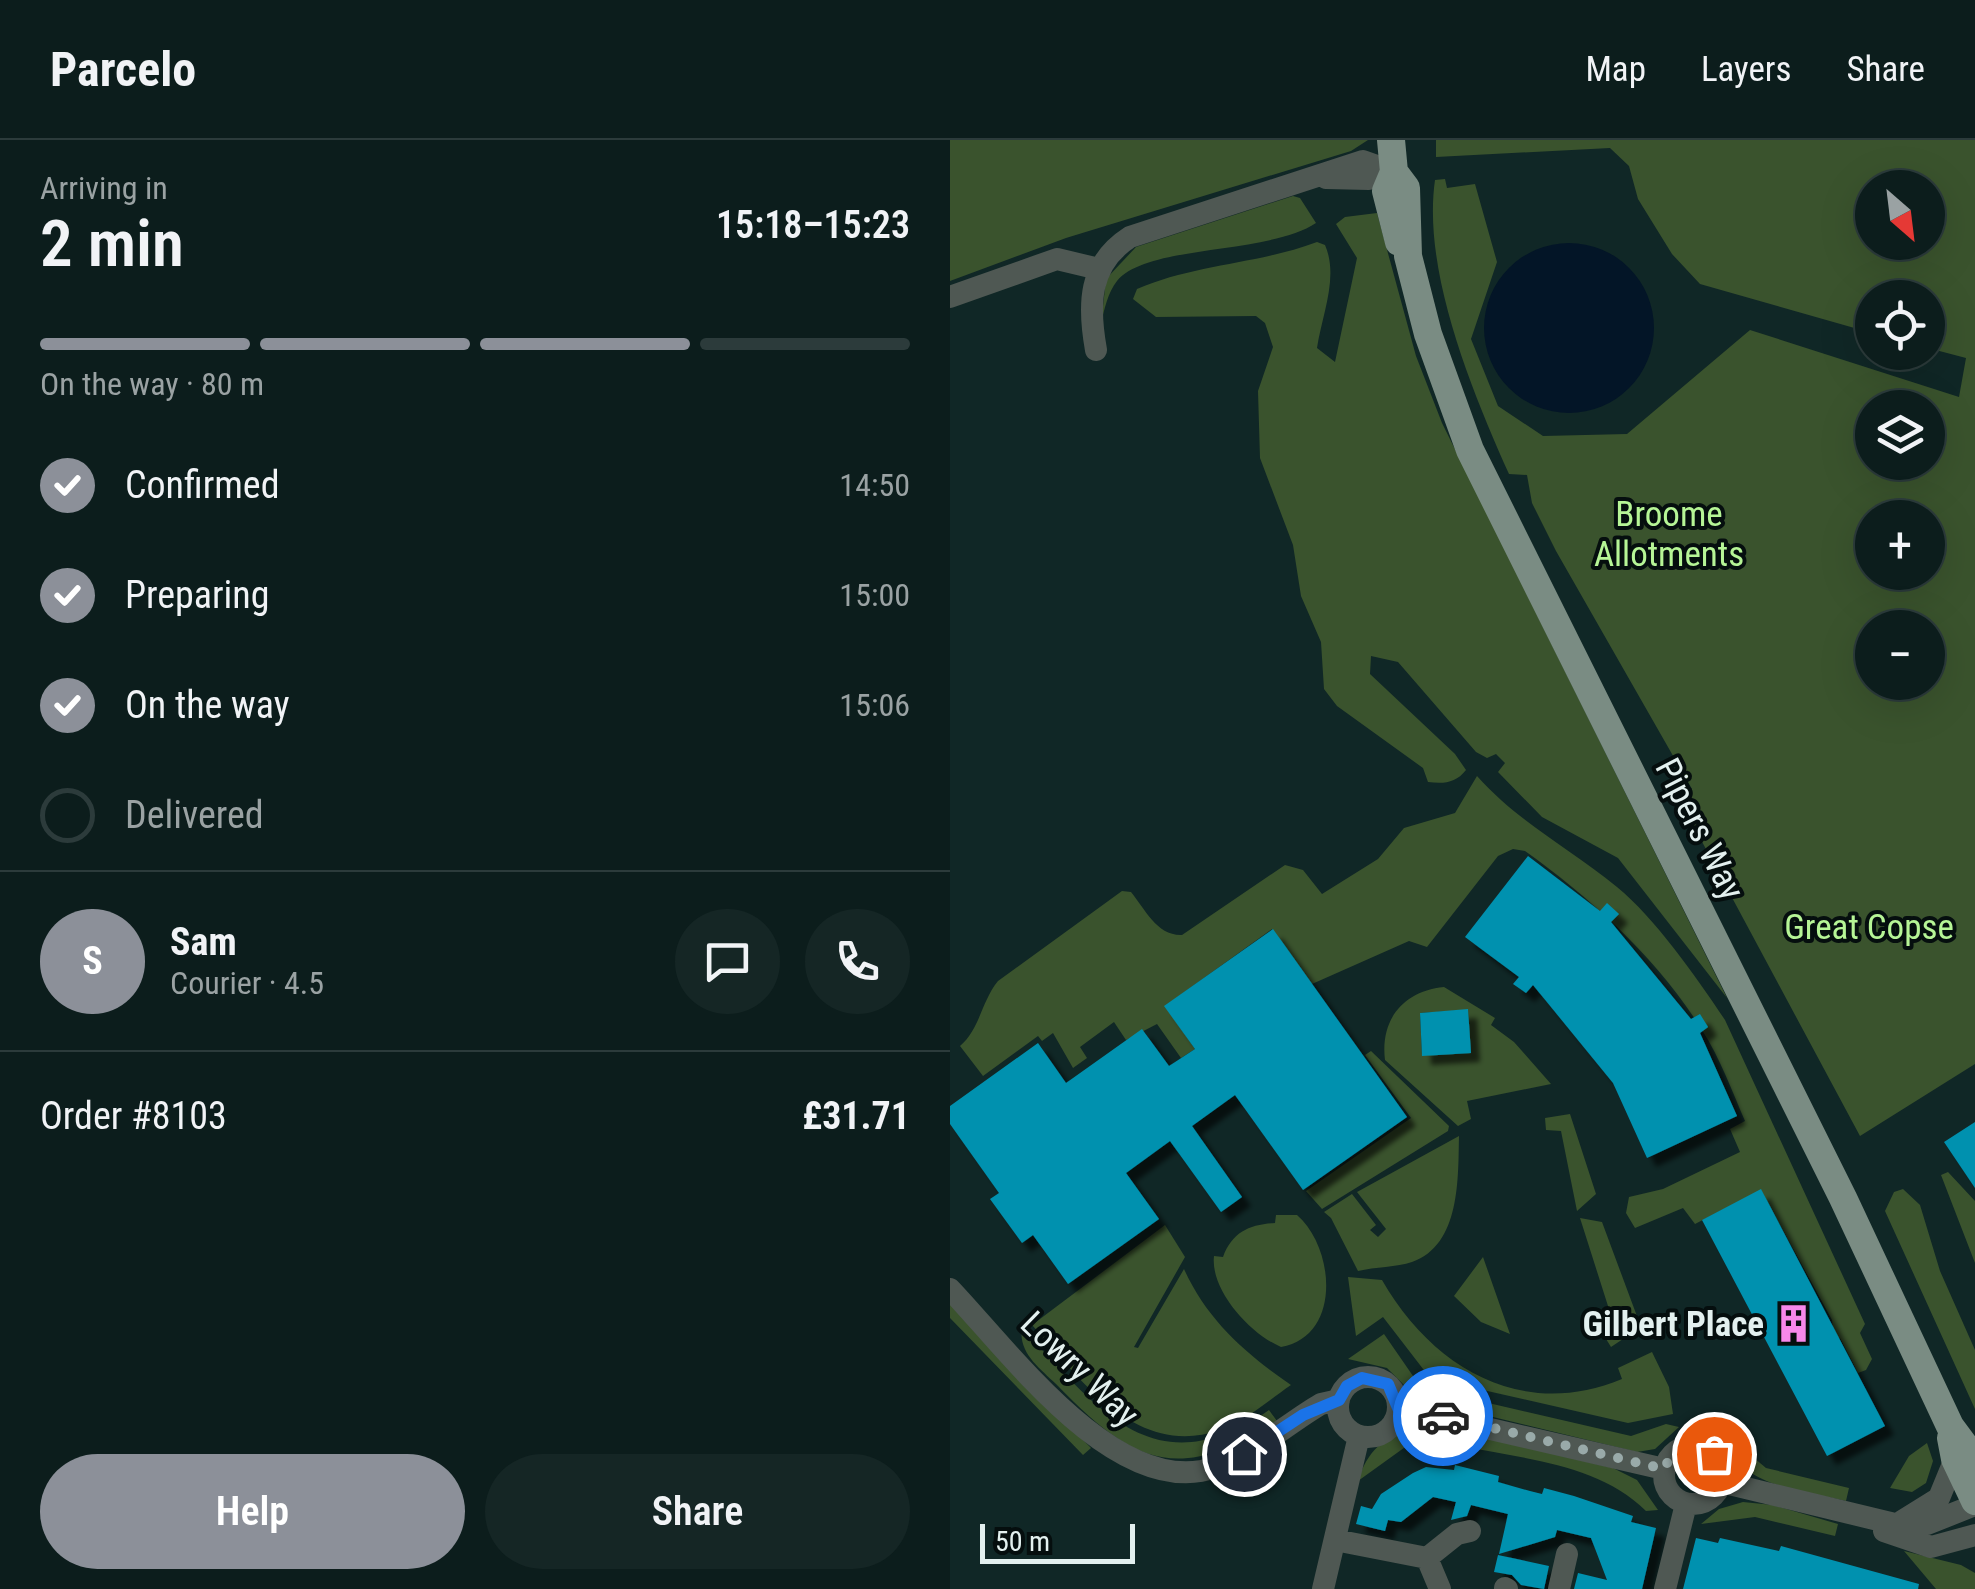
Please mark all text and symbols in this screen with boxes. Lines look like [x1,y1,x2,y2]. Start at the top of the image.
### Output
text: Parcelo [50,41,196,98]
text: Map [1585,49,1646,90]
text: Layers [1701,49,1791,90]
text: Share [1846,49,1925,90]
text: Arriving in [40,169,168,207]
north arrow [1855,170,1945,260]
map controls [1855,170,1945,700]
text: 15:18–15:23 [716,203,910,247]
text: 2 min [40,206,184,282]
button: locate [1855,280,1945,370]
text: On the way · 80 m [40,365,264,403]
button: layers [1855,390,1945,480]
icon: check [40,458,95,513]
text: Confirmed [125,463,280,507]
text: 14:50 [839,466,910,504]
park label: Broome Allotments [1594,494,1744,575]
button: + [1855,500,1945,590]
icon: check [40,568,95,623]
text: Preparing [125,573,270,617]
text: 15:00 [839,576,910,614]
button: − [1855,610,1945,700]
icon: check [40,678,95,733]
text: On the way [125,683,290,727]
text: 15:06 [839,686,910,724]
street label: Pipers Way [1647,752,1753,907]
text: Delivered [125,793,264,837]
park label: Great Copse [1784,907,1954,948]
button: chat [675,909,780,1014]
button: phone [805,909,910,1014]
text: Sam [170,920,237,964]
text: S [82,939,103,983]
text: Courier · 4.5 [170,964,324,1002]
text: Order #8103 [40,1094,227,1138]
text: £31.71 [802,1094,910,1138]
street label: Lowry Way [1012,1303,1147,1435]
building icon: Gilbert Place [1773,1303,1815,1345]
place label: Gilbert Place [1583,1304,1764,1345]
courier [1393,1366,1493,1466]
icon: car [1416,1389,1471,1444]
pin [1202,1412,1287,1497]
pin [1672,1412,1757,1497]
icon: home [1217,1427,1272,1482]
icon: bag [1687,1427,1742,1482]
button: Help [40,1454,465,1569]
button: Share [485,1454,910,1569]
scale bar [980,1519,1135,1564]
text: 50 m [995,1525,1050,1558]

